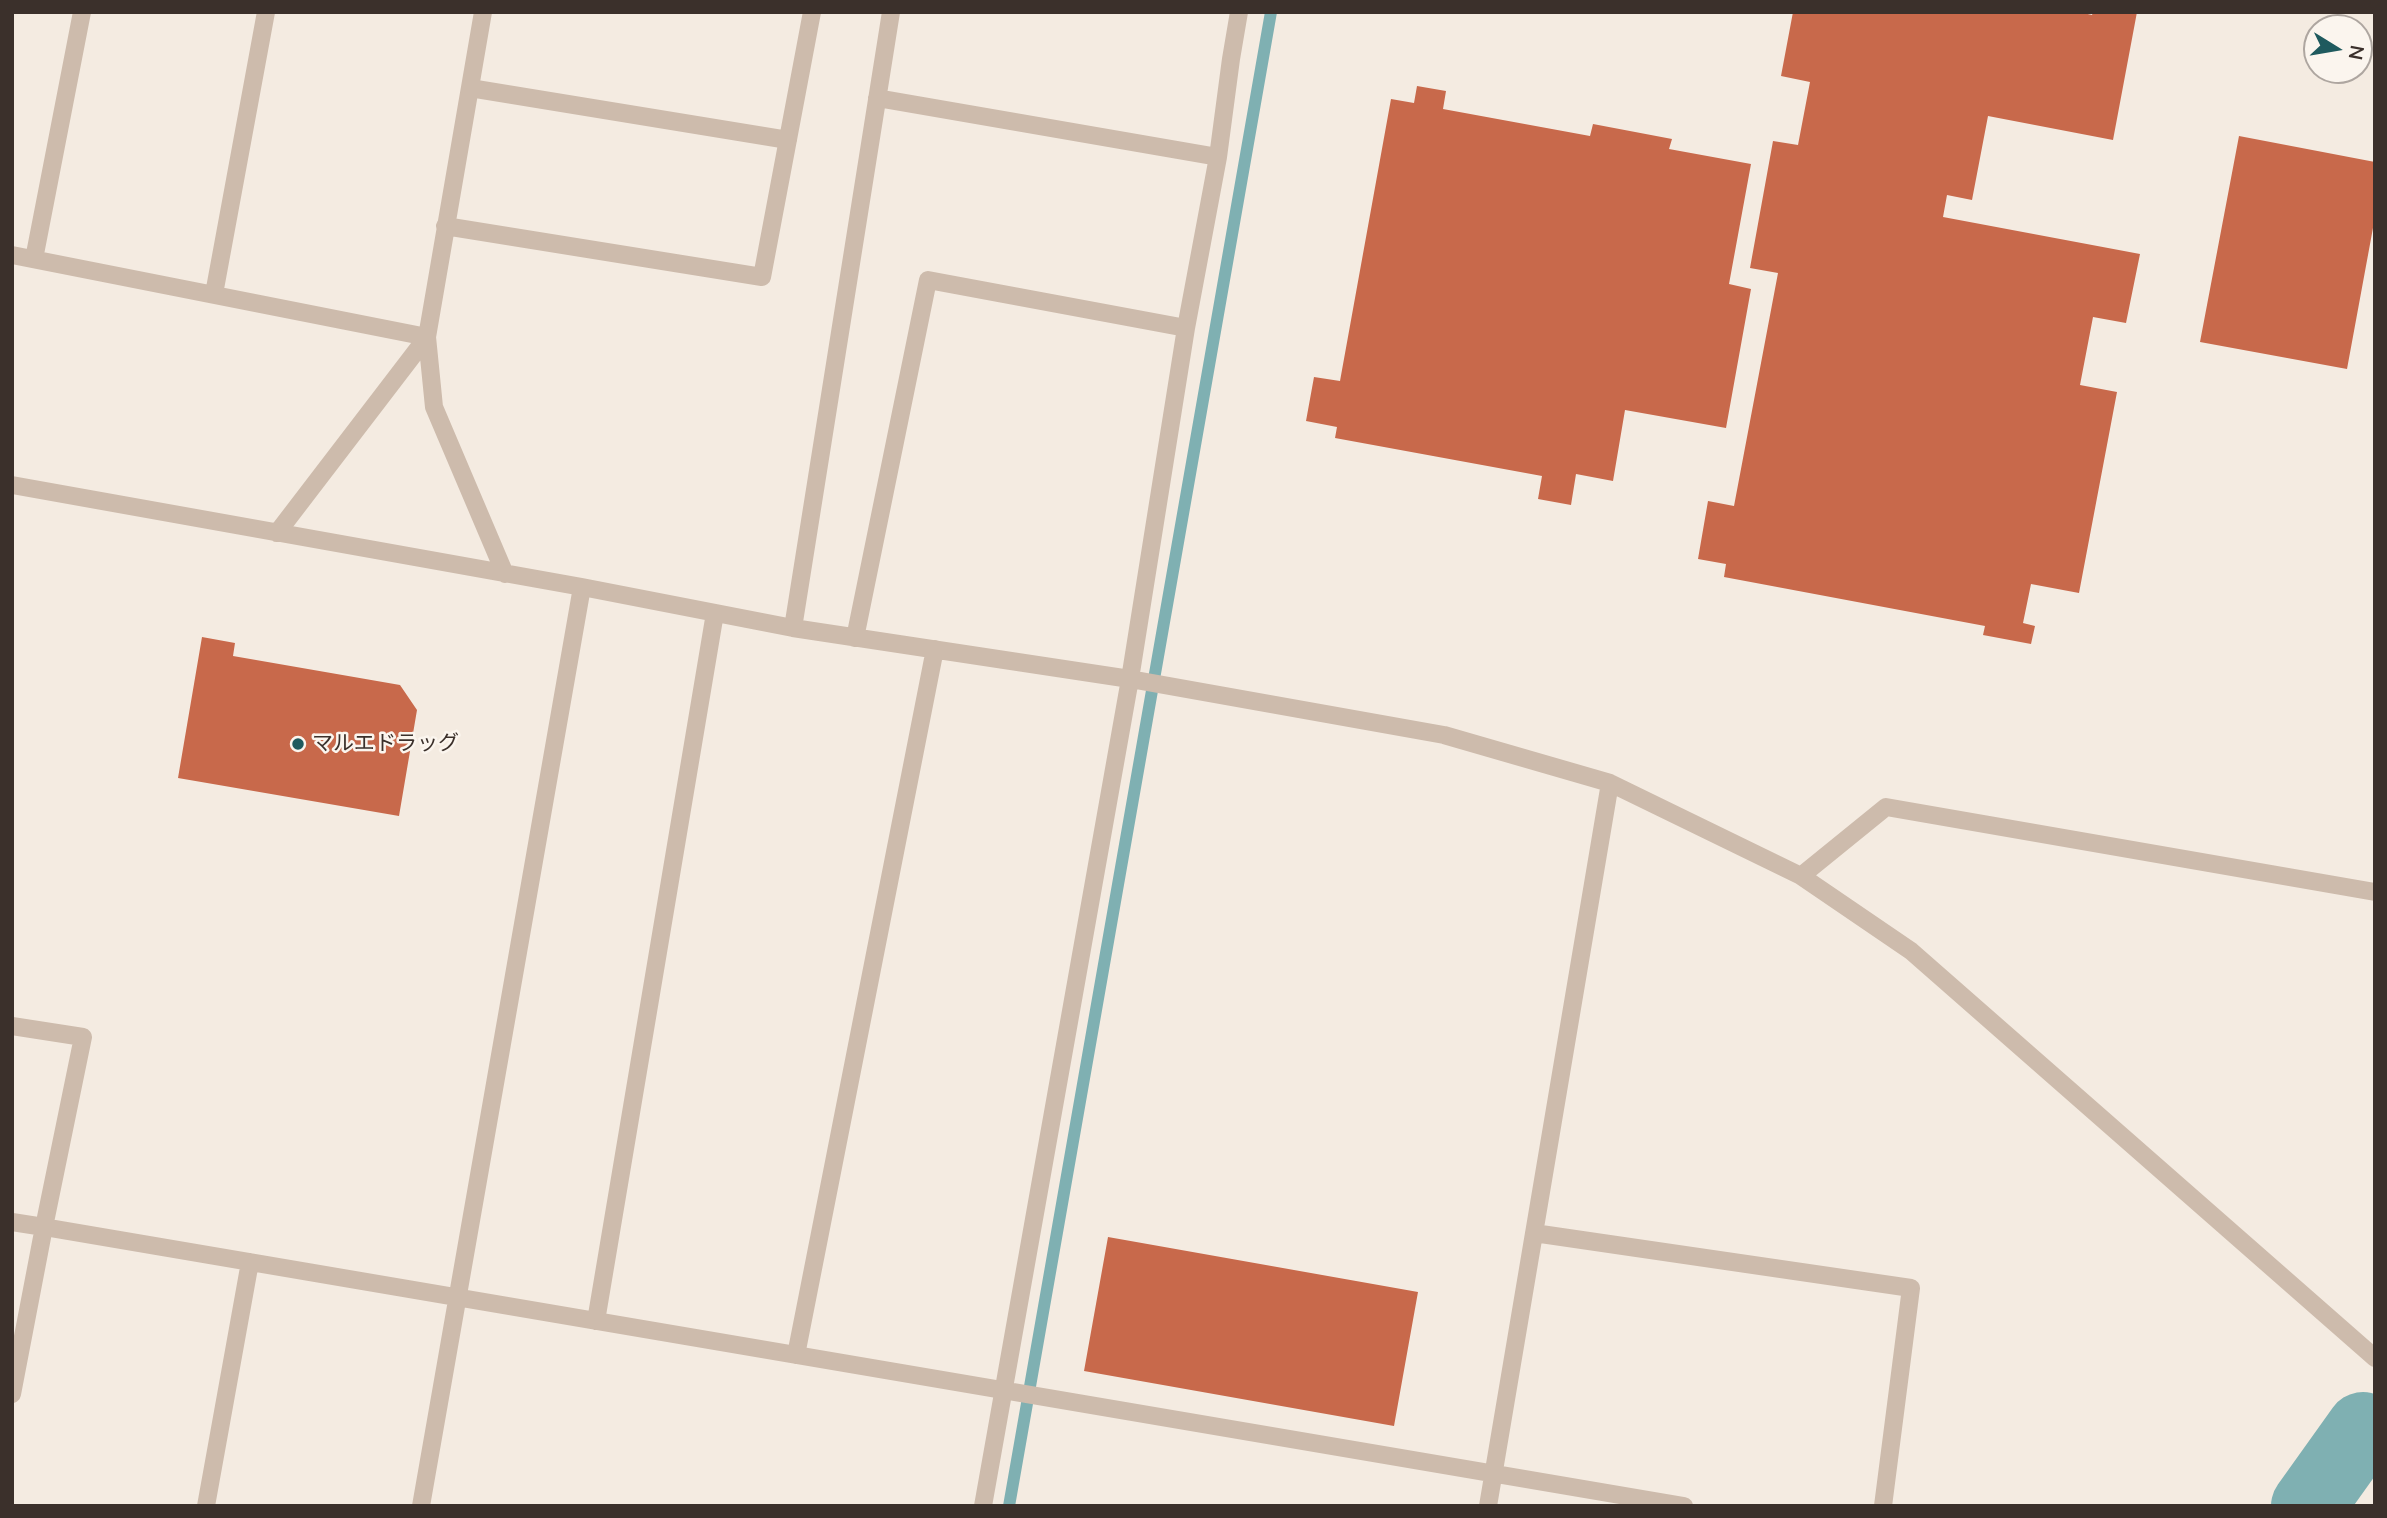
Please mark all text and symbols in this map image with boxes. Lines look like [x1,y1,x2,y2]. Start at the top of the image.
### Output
north arrow [2303,14,2373,84]
text: N [2344,43,2370,62]
place label: マルエドラッグ [312,731,459,757]
marker: マルエドラッグ [290,736,306,752]

